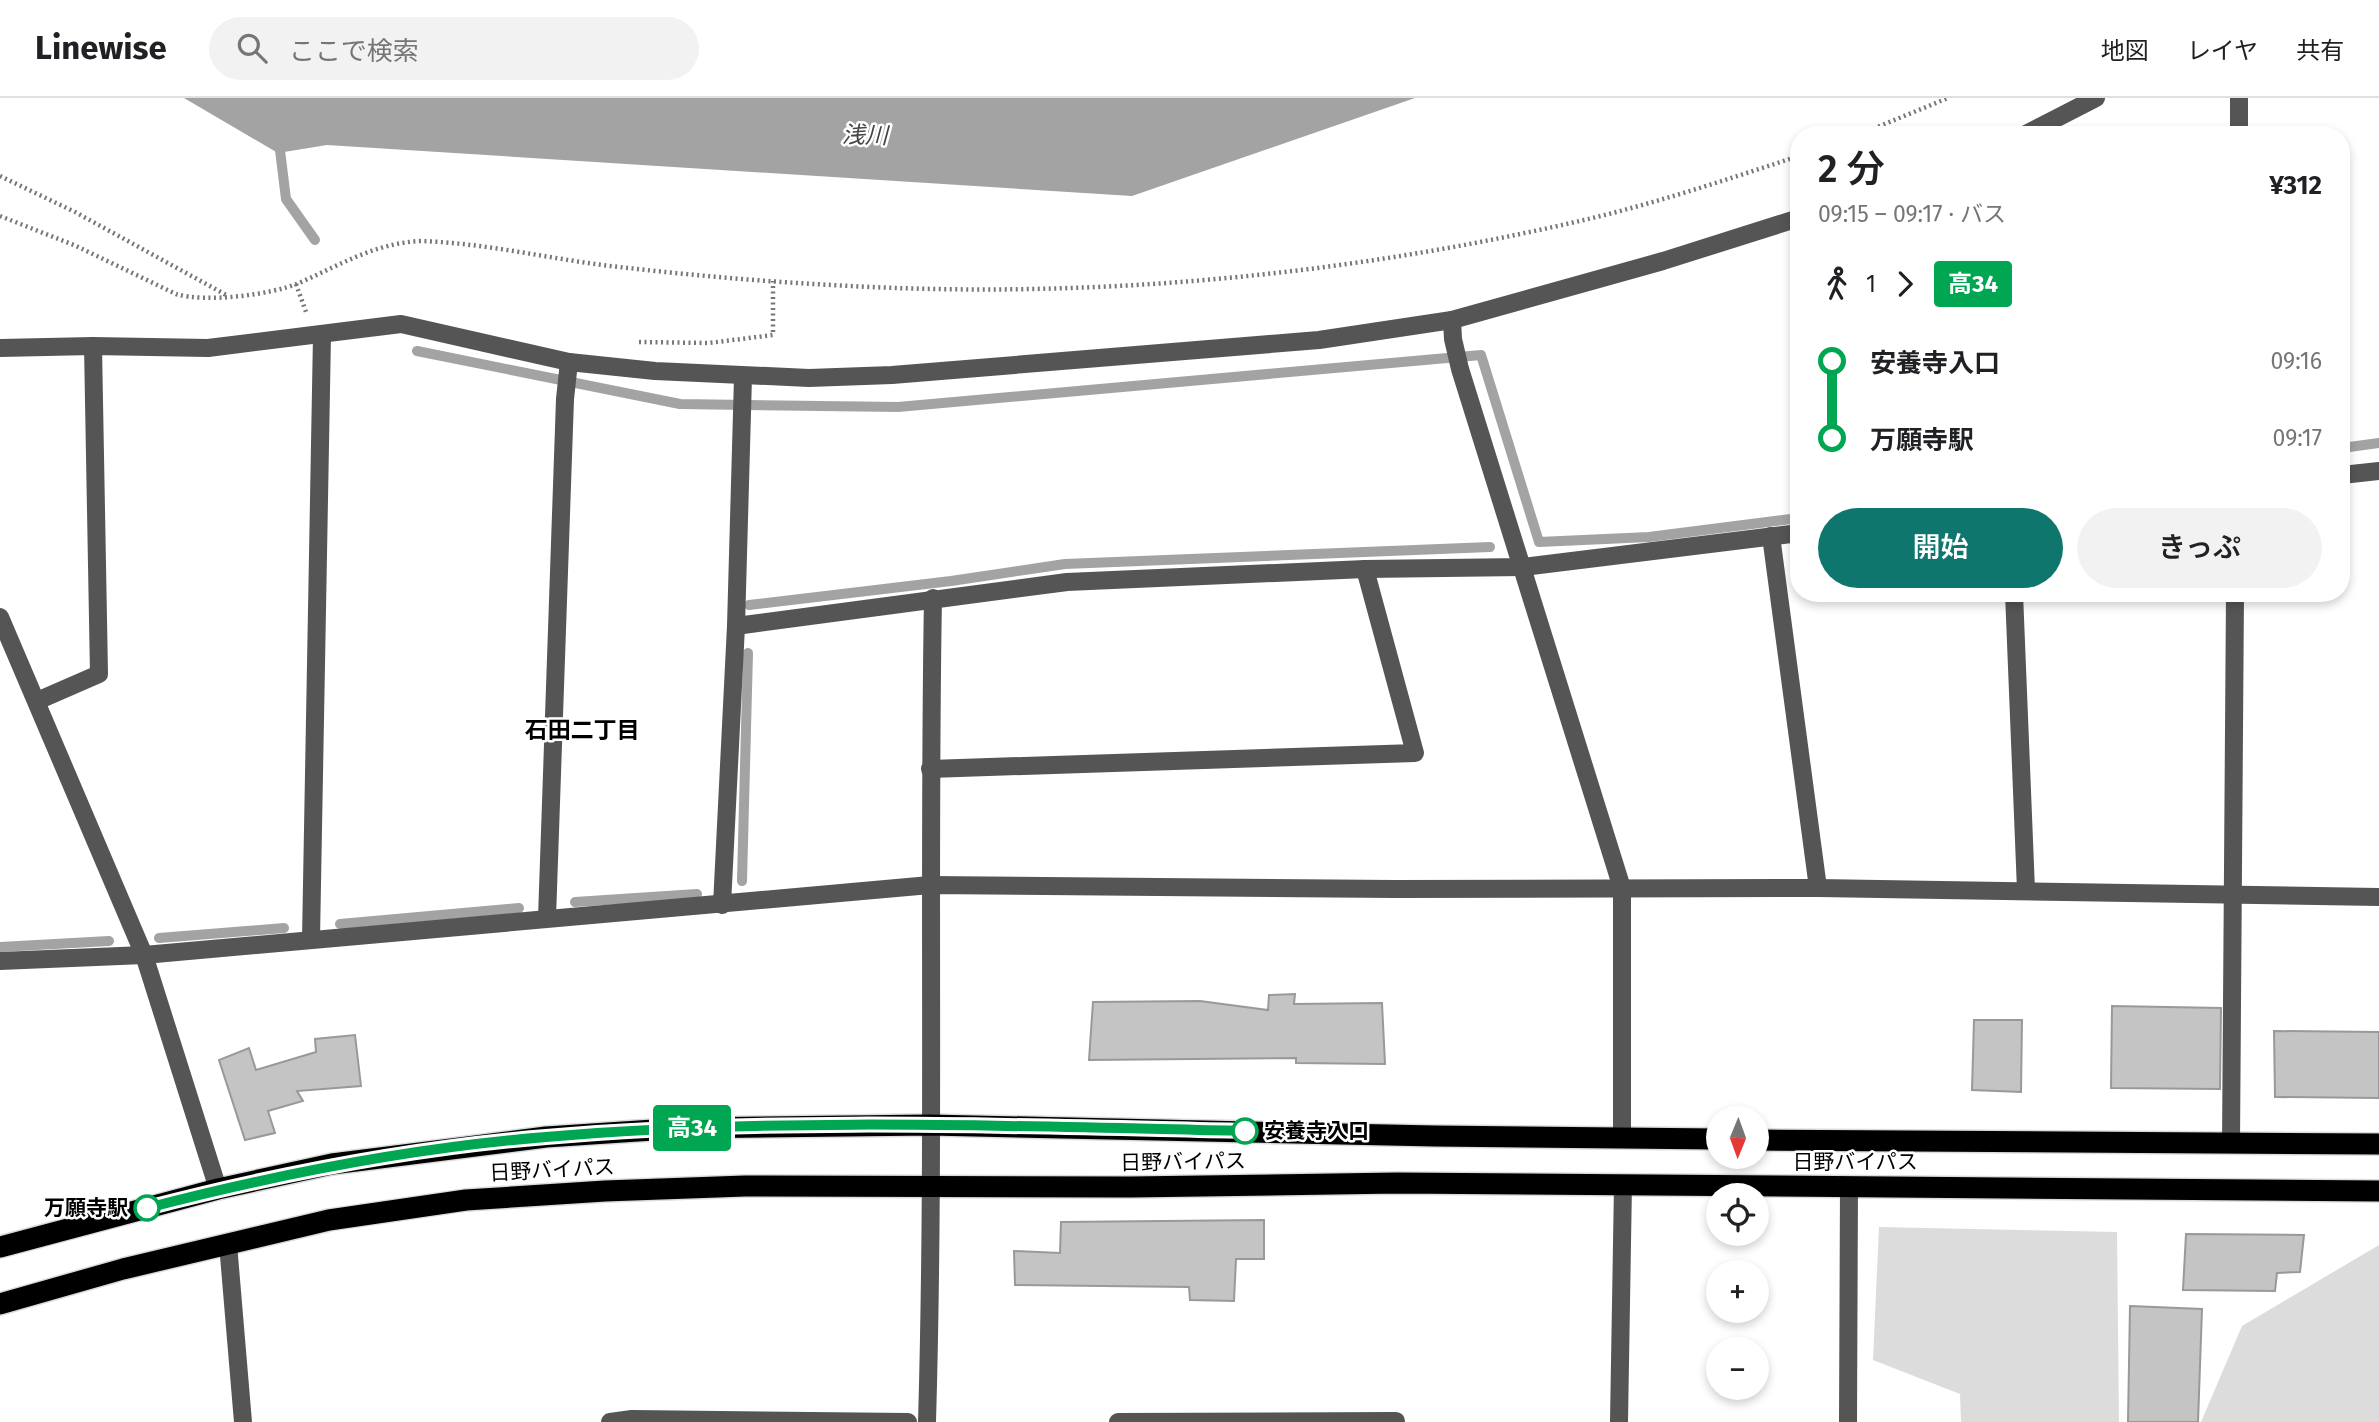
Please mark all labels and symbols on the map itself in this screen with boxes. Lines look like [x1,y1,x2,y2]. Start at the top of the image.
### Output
water label: 浅川 [842,121,891,149]
district label: 石田二丁目 [525,716,640,744]
line badge: 高34 [652,1105,732,1151]
north arrow [1706,1106,1769,1169]
marker: 安養寺入口 [1232,1118,1258,1144]
place label: 安養寺入口 [1264,1118,1369,1144]
street label: 日野バイパス [1120,1148,1246,1176]
street label: 日野バイパス [1792,1149,1918,1175]
street label: 日野バイパス [489,1154,615,1186]
place label: 万願寺駅 [44,1195,128,1221]
marker: 万願寺駅 [134,1195,160,1221]

